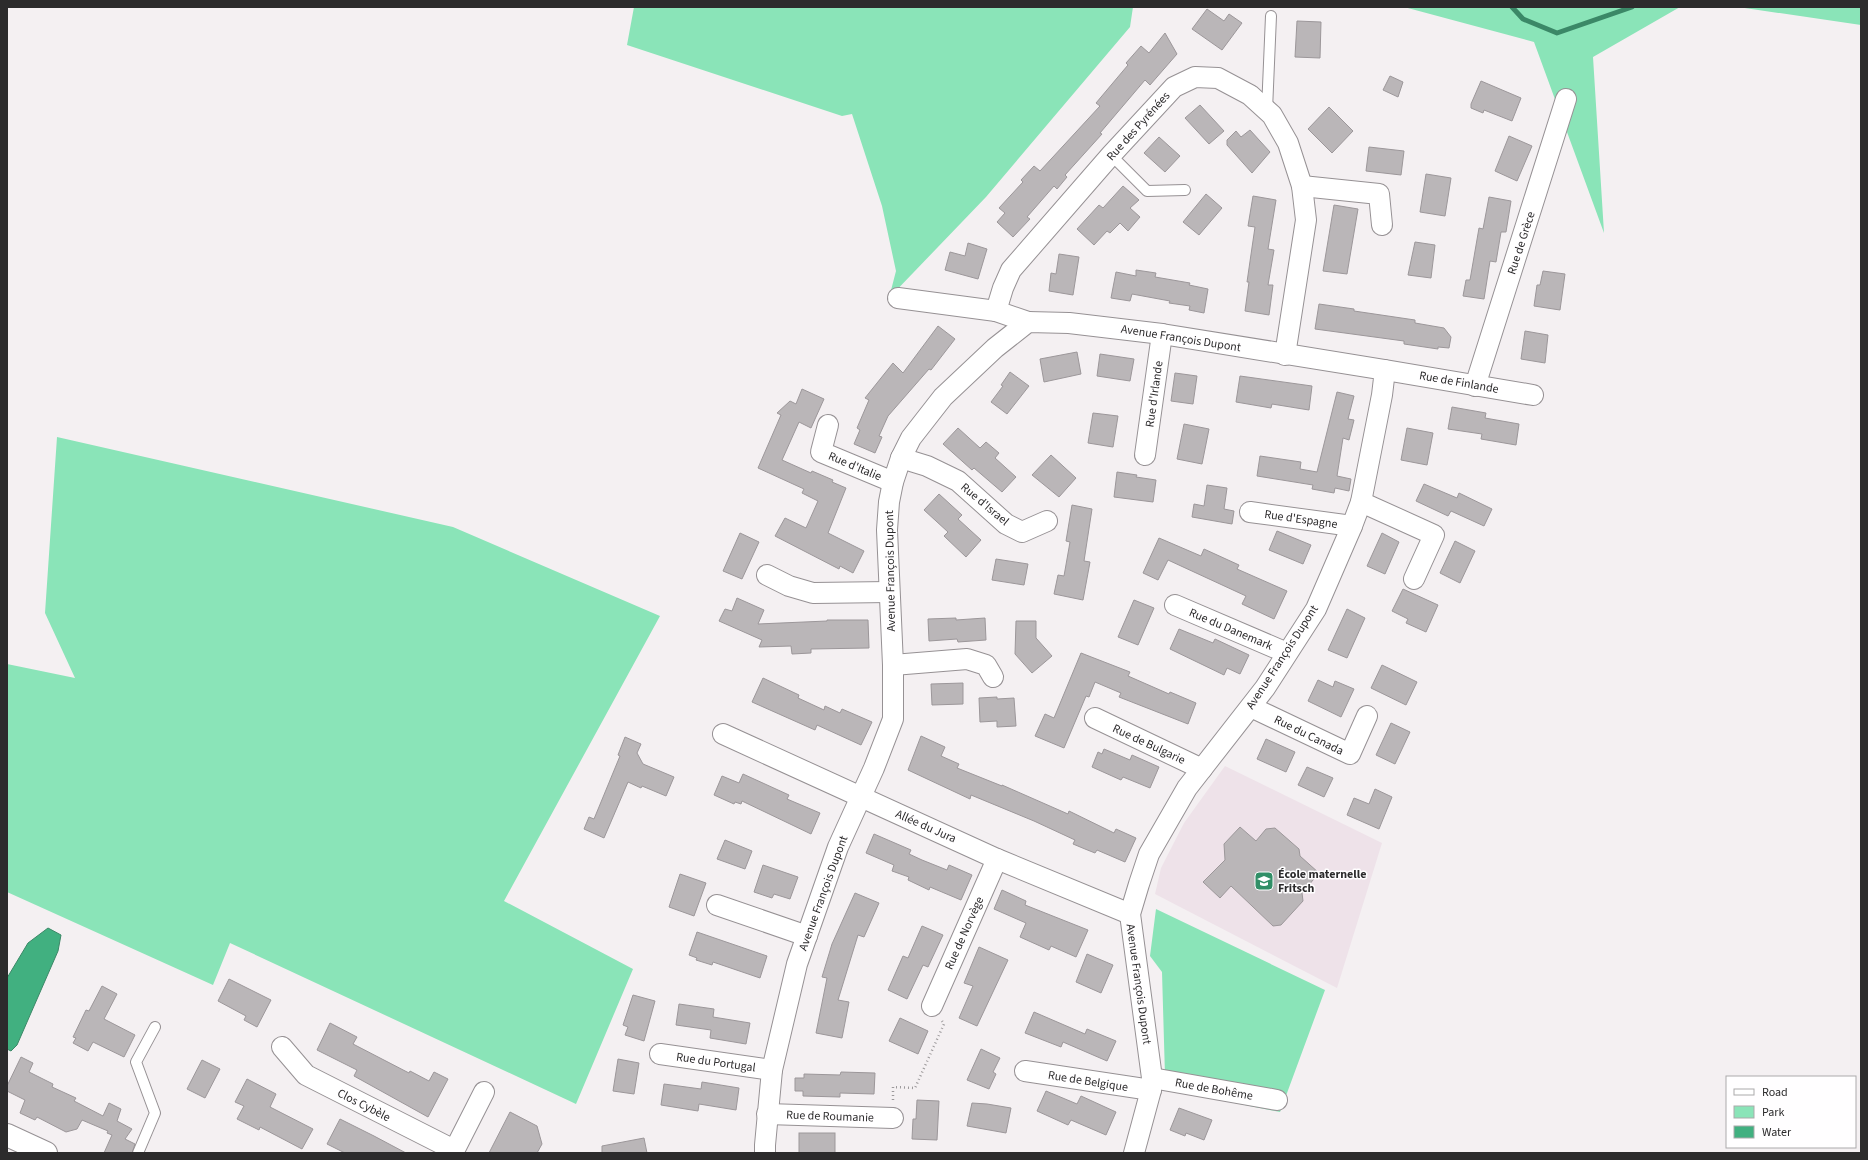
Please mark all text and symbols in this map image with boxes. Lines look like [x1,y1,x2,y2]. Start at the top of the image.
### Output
street label: Rue des Pyrénées [1103,88,1174,165]
street label: Rue de Grèce [1503,209,1540,277]
street label: Avenue François Dupont [1120,321,1242,356]
street label: Rue d'Irlande [1141,360,1168,428]
street label: Rue de Finlande [1418,367,1500,398]
street label: Rue d'Italie [826,448,884,485]
street label: Rue d'Israel [957,479,1013,530]
street label: Rue d'Espagne [1263,506,1339,533]
street label: Avenue François Dupont [881,510,900,632]
street label: Avenue François Dupont [1242,602,1323,713]
street label: Rue du Danemark [1186,604,1275,655]
street label: Rue du Canada [1271,711,1346,760]
street label: Rue de Bulgarie [1110,720,1188,769]
street label: Allée du Jura [893,806,959,847]
street label: Avenue François Dupont [795,833,852,953]
place label: École maternelle Fritsch [1278,866,1366,897]
school or university icon: École maternelle Fritsch [1253,870,1275,892]
street label: Rue de Norvège [941,894,988,973]
street label: Avenue François Dupont [1122,923,1155,1045]
street label: Rue du Portugal [675,1049,757,1076]
street label: Rue de Belgique [1047,1067,1129,1096]
street label: Rue de Bohême [1174,1074,1254,1105]
legend [1726,1076,1856,1148]
text: Road [1762,1084,1788,1101]
street label: Clos Cybèle [334,1085,393,1126]
text: Park [1762,1104,1784,1121]
street label: Rue de Roumanie [786,1106,874,1127]
text: Water [1762,1124,1792,1141]

